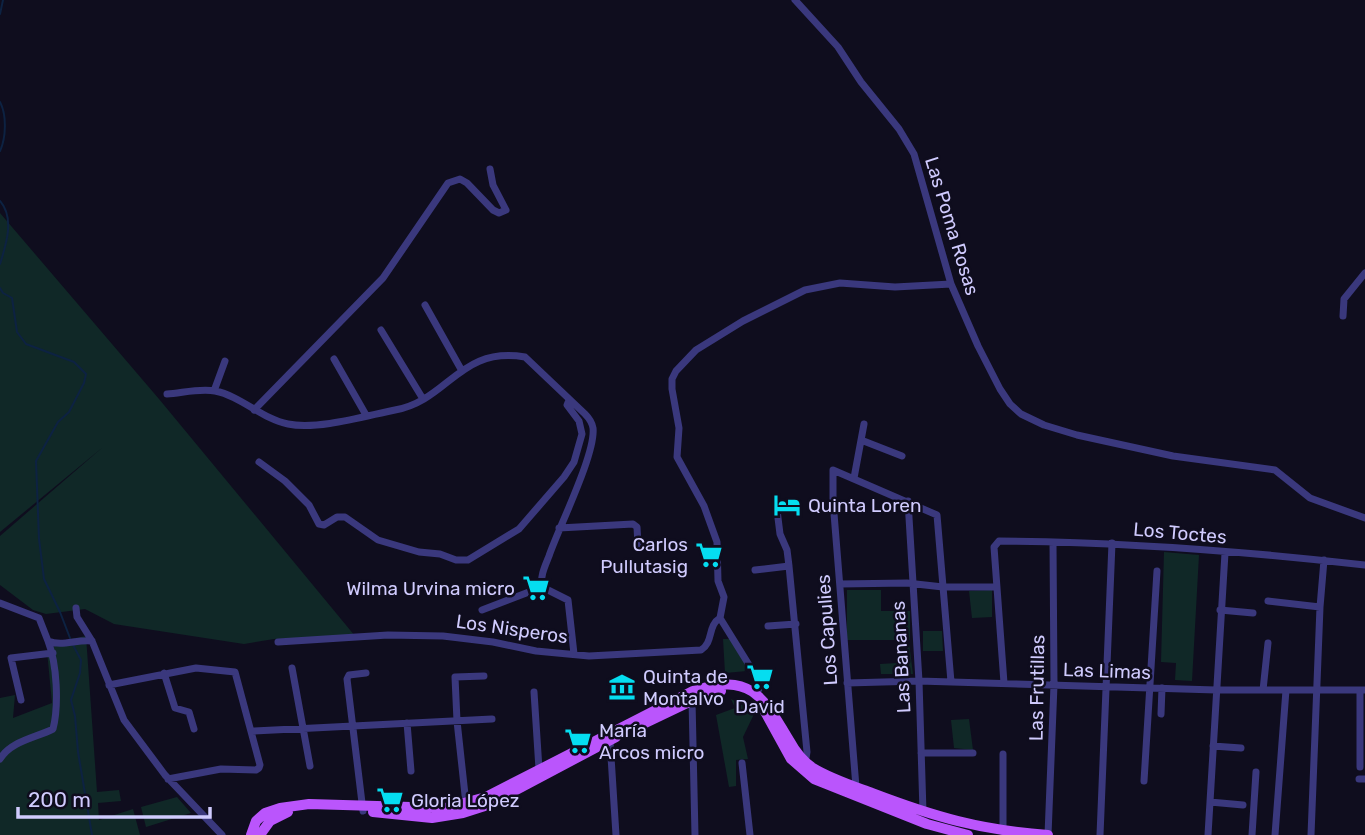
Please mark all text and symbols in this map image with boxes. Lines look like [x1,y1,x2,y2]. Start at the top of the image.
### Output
street label: Las Poma Rosas [920,154,984,298]
hotel icon: Quinta Loren [772,490,802,520]
place label: Quinta Loren [808,494,921,517]
street label: Los Toctes [1132,517,1228,549]
place label: Carlos Pullutasig [600,533,688,578]
supermarket icon: Carlos Pullutasig [694,540,724,570]
supermarket icon: Wilma Urvina micro [521,573,551,603]
street label: Los Capulies [812,574,842,686]
place label: Wilma Urvina micro [346,577,515,600]
street label: Las Bananas [887,600,915,714]
street label: Los Nisperos [455,610,569,648]
street label: Las Frutillas [1025,635,1049,741]
street label: Las Limas [1063,658,1151,684]
supermarket icon: David [745,662,775,692]
place label: Quinta de Montalvo [643,665,728,710]
museum icon: Quinta de Montalvo [607,672,637,702]
place label: David [735,695,785,718]
place label: María Arcos micro [599,719,704,764]
supermarket icon: María Arcos micro [563,726,593,756]
scale bar [18,776,210,820]
supermarket icon: Gloria López [375,785,405,815]
text: 200 m [28,787,91,812]
place label: Gloria López [411,789,519,812]

